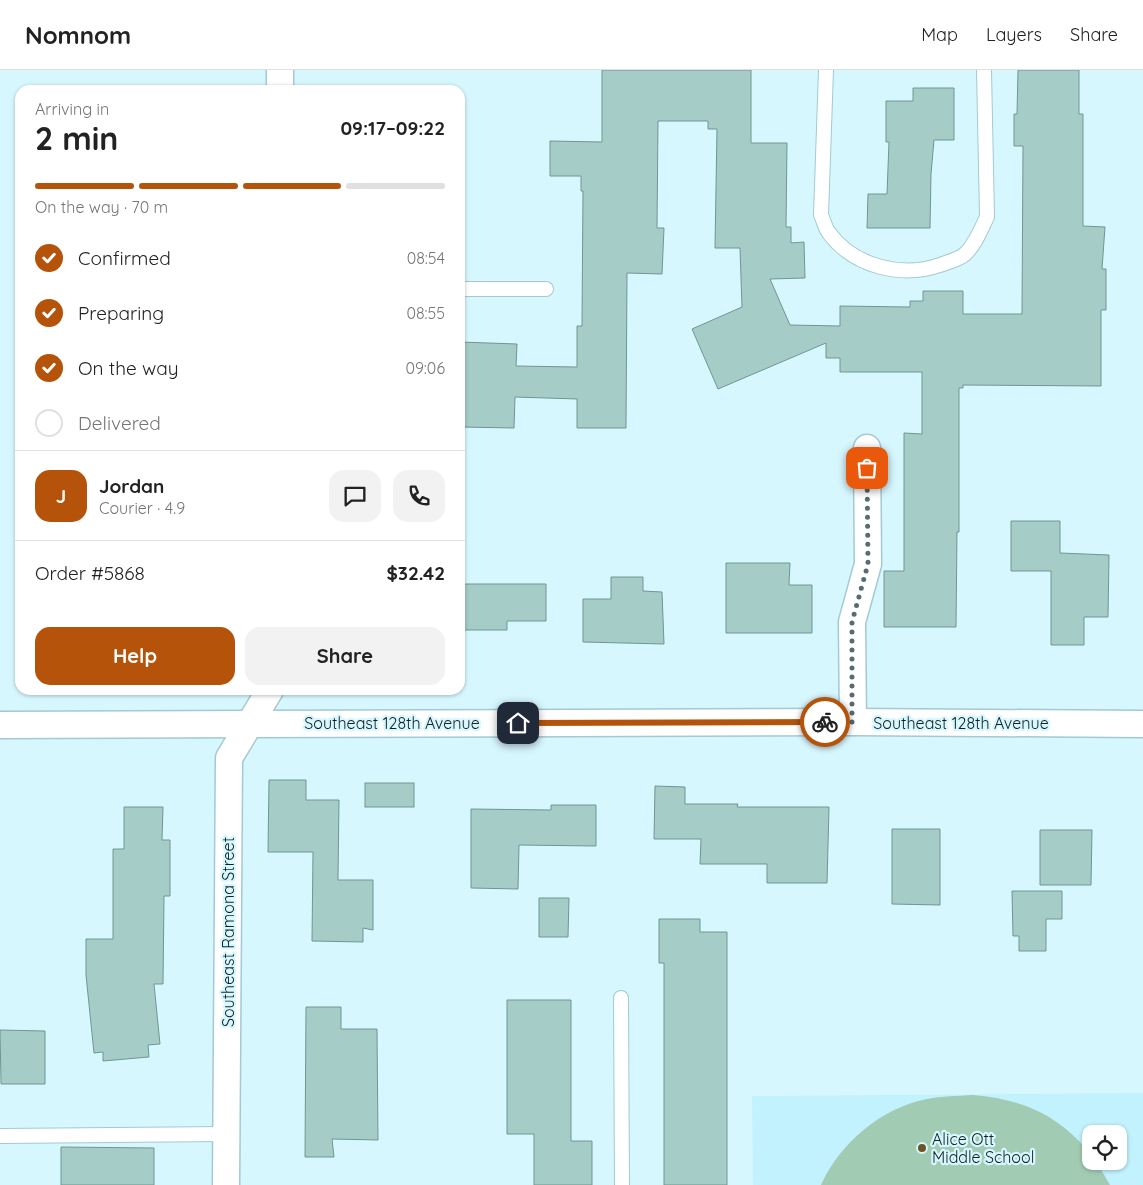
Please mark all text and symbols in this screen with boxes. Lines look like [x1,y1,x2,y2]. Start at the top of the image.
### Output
text: Nomnom [25,20,131,50]
text: Map [921,23,958,46]
text: Layers [986,23,1042,46]
text: Share [1070,23,1118,46]
text: Arriving in [35,99,109,119]
text: 09:17–09:22 [340,116,445,140]
text: 2 min [35,118,118,158]
text: On the way · 70 m [35,197,168,217]
icon: check [35,244,63,272]
text: Confirmed [78,246,171,270]
text: 08:54 [407,248,445,268]
icon: check [35,299,63,327]
text: Preparing [78,301,164,325]
text: 08:55 [406,303,445,323]
icon: check [35,354,63,382]
text: On the way [78,356,179,380]
text: 09:06 [405,358,445,378]
text: Delivered [78,411,161,435]
pin [846,447,888,489]
icon: bag [853,454,881,482]
button: chat [329,470,381,522]
button: phone [393,470,445,522]
text: Jordan [99,474,164,498]
text: J [56,484,66,508]
text: Courier · 4.9 [99,498,185,518]
text: Order #5868 [35,561,145,585]
text: $32.42 [386,561,445,585]
button: Help [35,627,235,685]
button: Share [245,627,445,685]
courier [800,697,850,747]
pin [497,702,539,744]
icon: bike [811,708,839,736]
icon: home [504,709,532,737]
street label: Southeast 128th Avenue [304,713,480,733]
street label: Southeast 128th Avenue [873,713,1049,733]
street label: Southeast Ramona Street [218,837,238,1027]
map controls [1082,1125,1127,1170]
button: locate [1082,1125,1127,1170]
place label: Alice Ott Middle School [932,1129,1034,1167]
marker: Alice Ott Middle School [916,1142,928,1154]

